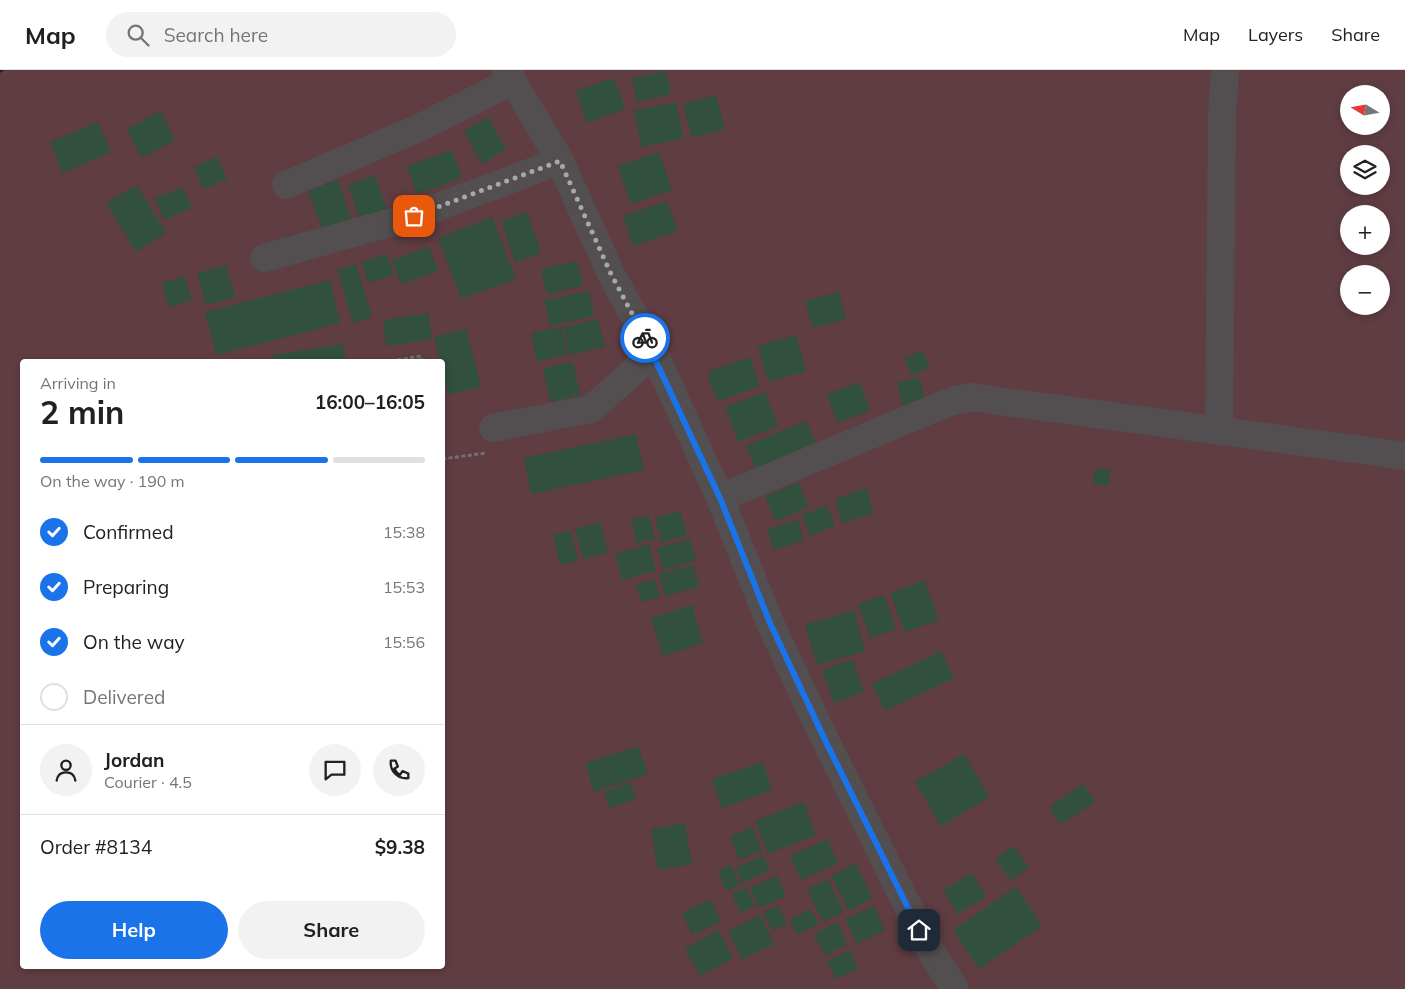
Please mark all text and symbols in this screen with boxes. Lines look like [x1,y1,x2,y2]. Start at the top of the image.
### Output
search box [106,12,456,57]
text: Map [25,20,76,50]
icon: search [124,21,152,49]
text: Search here [164,23,268,47]
text: Map [1183,23,1220,46]
text: Layers [1248,23,1303,46]
text: Share [1331,23,1380,46]
north arrow [1340,85,1390,135]
map controls [1340,85,1390,315]
button: layers [1340,145,1390,195]
pin [393,195,435,237]
icon: bag [400,202,428,230]
button: + [1340,205,1390,255]
button: − [1340,265,1390,315]
courier [620,313,670,363]
icon: bike [631,324,659,352]
text: Arriving in [40,373,116,393]
text: 16:00–16:05 [315,390,425,414]
text: 2 min [40,392,124,432]
text: On the way · 190 m [40,471,185,491]
icon: check [40,518,68,546]
text: Confirmed [83,520,174,544]
text: 15:38 [383,522,425,542]
icon: check [40,573,68,601]
text: Preparing [83,575,169,599]
text: 15:53 [383,577,425,597]
icon: check [40,628,68,656]
text: On the way [83,630,185,654]
text: 15:56 [383,632,425,652]
text: Delivered [83,685,165,709]
button: person [40,744,92,796]
button: chat [309,744,361,796]
button: phone [373,744,425,796]
text: Jordan [104,748,164,772]
text: Courier · 4.5 [104,772,192,792]
text: Order #8134 [40,835,152,859]
text: $9.38 [375,835,425,859]
button: Help [40,901,228,959]
button: Share [238,901,425,959]
pin [898,909,940,951]
icon: home [905,916,933,944]

